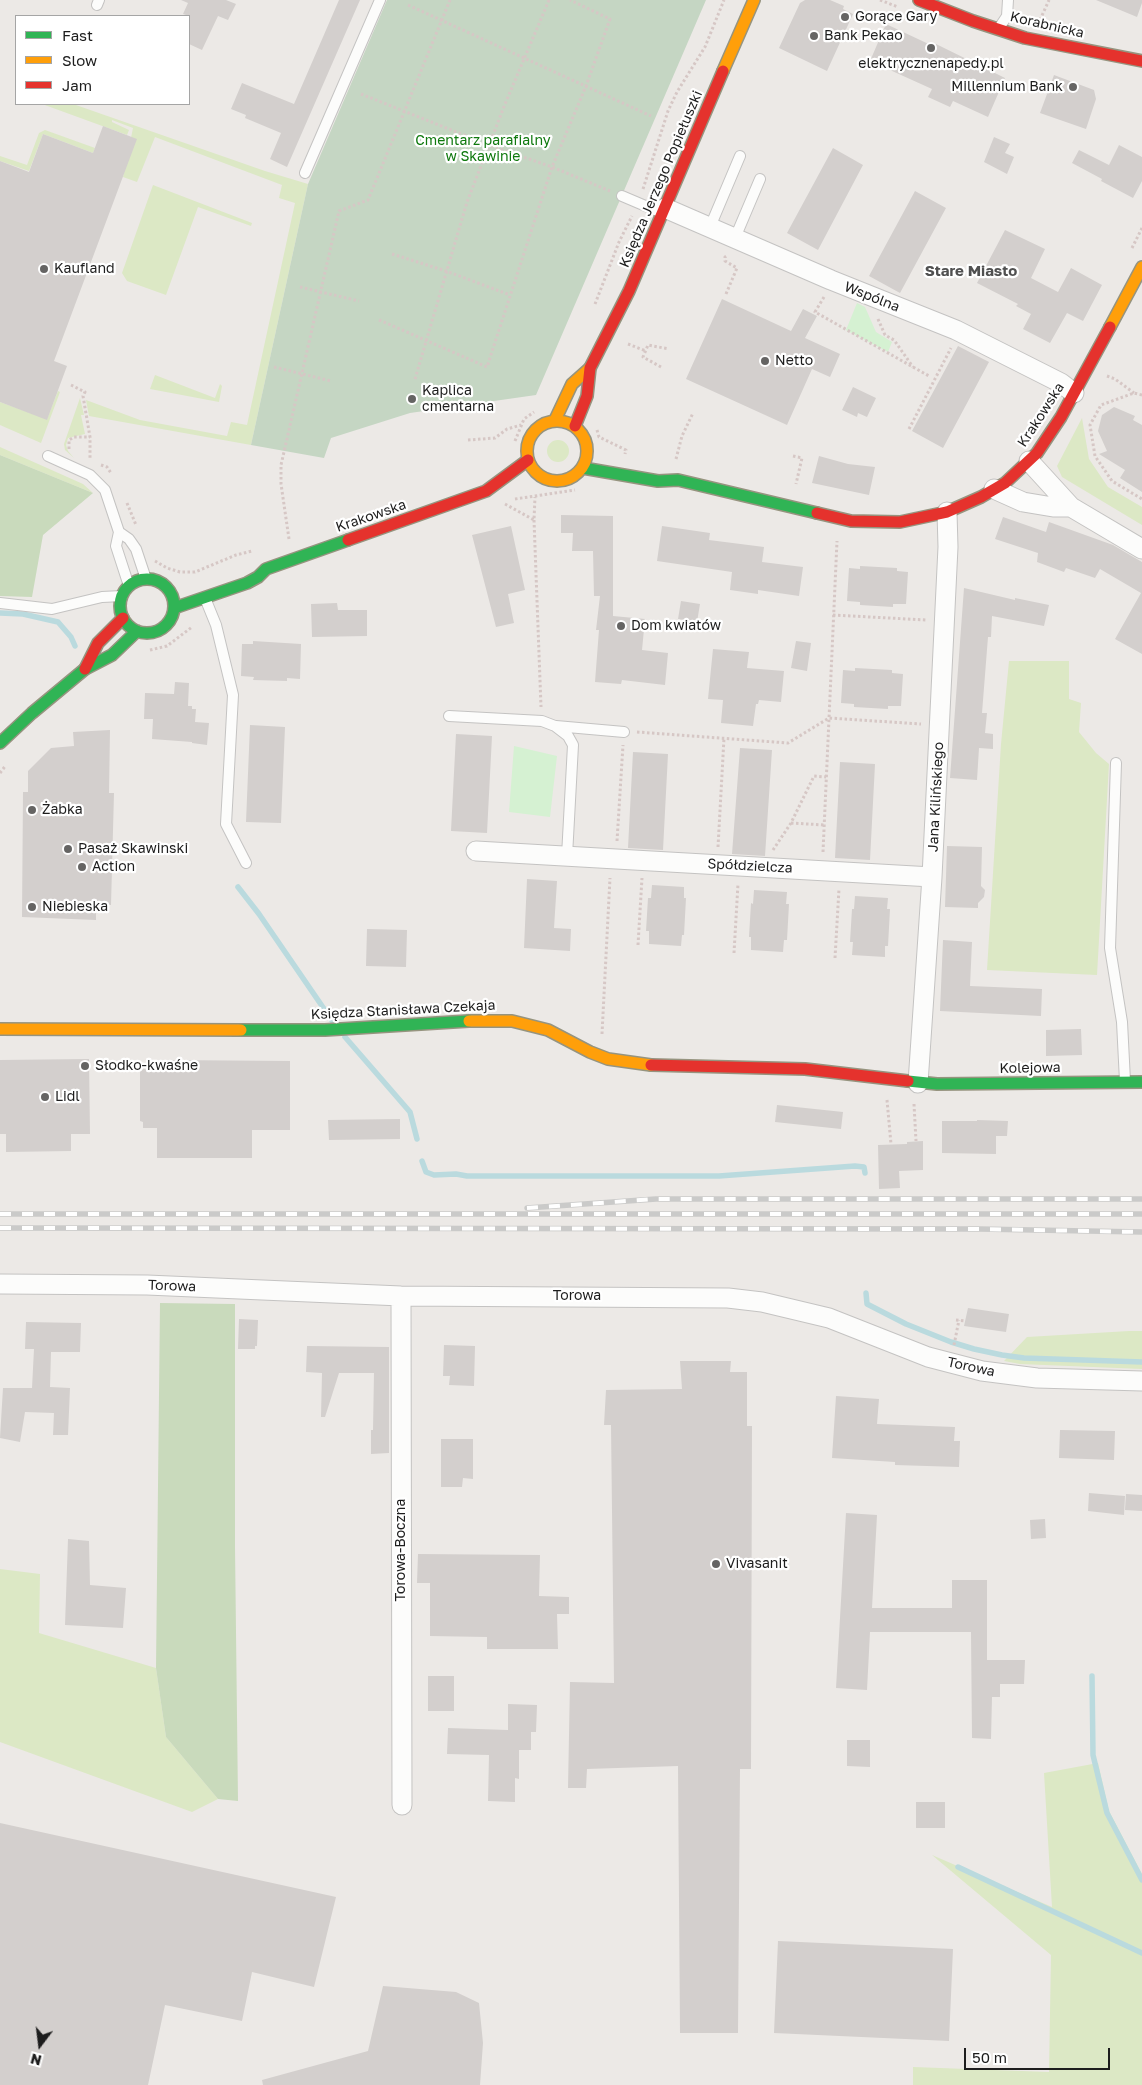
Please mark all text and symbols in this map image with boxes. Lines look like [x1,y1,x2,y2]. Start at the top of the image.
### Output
street label: Korabnicka [1008,8,1086,42]
place label: Gorące Gary [855,9,937,25]
marker: Gorące Gary [839,11,851,23]
legend [15,15,190,105]
text: Fast [62,26,93,44]
place label: Bank Pekao [824,28,903,44]
marker: Bank Pekao [808,30,820,42]
marker: elektrycznenapedy.pl [925,42,937,54]
text: Slow [62,51,97,69]
place label: elektrycznenapedy.pl [858,56,1004,72]
text: Jam [62,76,92,94]
place label: Millennium Bank [951,79,1063,95]
marker: Millennium Bank [1067,81,1079,93]
street label: Księdza Jerzego Popiełuszki [616,88,706,270]
park label: Cmentarz parafialny w Skawinie [415,133,551,166]
place label: Kaufland [54,261,115,277]
district label: Stare Miasto [925,262,1017,280]
marker: Kaufland [38,263,50,275]
street label: Wspólna [842,278,902,316]
place label: Netto [775,353,813,369]
marker: Netto [759,355,771,367]
street label: Krakowska [1014,380,1068,450]
place label: Kaplica cmentarna [422,383,494,416]
marker: Kaplica cmentarna [406,393,418,405]
street label: Krakowska [334,496,408,536]
place label: Dom kwiatów [631,618,721,634]
marker: Dom kwiatów [615,620,627,632]
street label: Jana Kilińskiego [925,742,947,852]
place label: Żabka [42,802,83,818]
marker: Żabka [26,804,38,816]
place label: Pasaż Skawinski [78,841,188,857]
marker: Pasaż Skawinski [62,843,74,855]
street label: Spółdzielcza [707,855,793,877]
place label: Action [92,859,135,875]
marker: Action [76,861,88,873]
place label: Niebieska [42,899,108,915]
marker: Niebieska [26,901,38,913]
street label: Księdza Stanisława Czekaja [310,997,496,1023]
place label: Słodko-kwaśne [95,1058,198,1074]
street label: Kolejowa [999,1059,1061,1077]
marker: Słodko-kwaśne [79,1060,91,1072]
place label: Lidl [55,1089,80,1105]
marker: Lidl [39,1091,51,1103]
street label: Torowa [148,1277,196,1295]
street label: Torowa [553,1288,601,1304]
street label: Torowa [946,1354,996,1380]
street label: Torowa-Boczna [393,1499,409,1601]
place label: Vivasanit [726,1556,788,1572]
marker: Vivasanit [710,1558,722,1570]
north arrow [15,2020,65,2070]
scale bar [967,2038,1113,2070]
text: 50 m [972,2048,1007,2066]
text: N [29,2050,43,2070]

